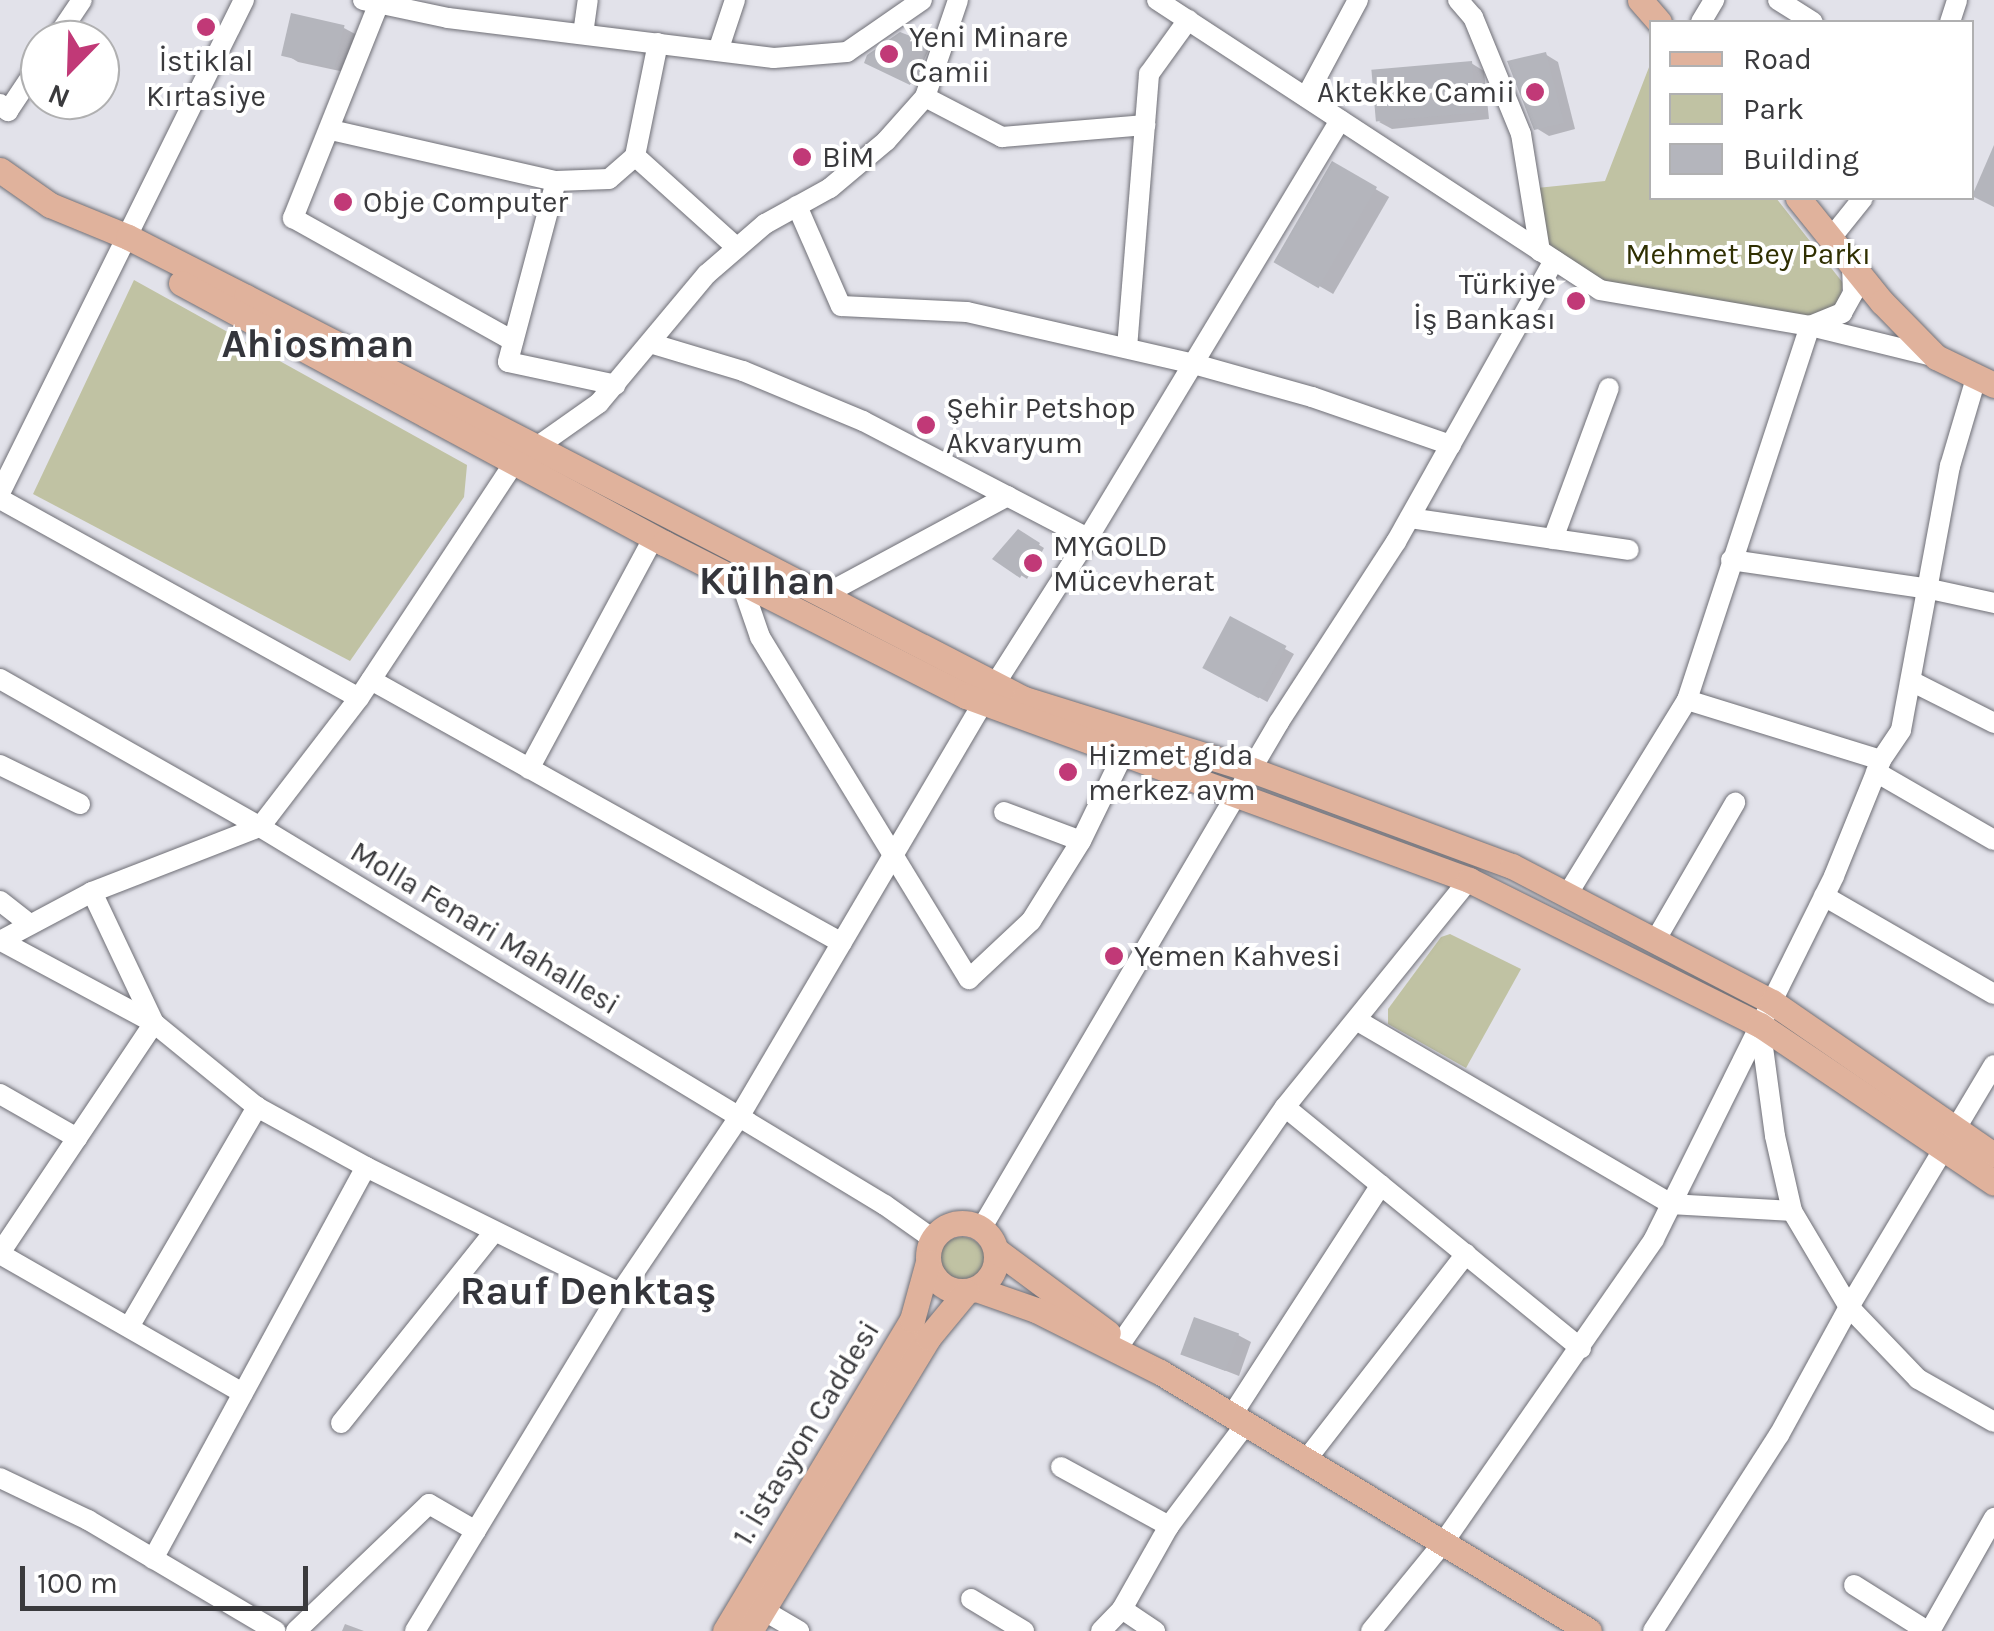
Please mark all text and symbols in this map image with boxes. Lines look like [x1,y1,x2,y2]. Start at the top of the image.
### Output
marker: İstiklal Kırtasiye [195,16,217,38]
place label: Yeni Minare Camii [909,19,1068,90]
north arrow [20,20,120,120]
legend [1649,20,1974,200]
text: Road [1743,41,1812,77]
place label: İstiklal Kırtasiye [146,43,266,114]
marker: Yeni Minare Camii [878,43,900,65]
place label: Aktekke Camii [1317,74,1515,110]
text: N [43,77,75,115]
marker: Aktekke Camii [1524,81,1546,103]
text: Park [1743,91,1804,127]
place label: BİM [822,139,874,175]
text: Building [1743,141,1859,177]
marker: BİM [791,146,813,168]
place label: Obje Computer [363,184,568,220]
marker: Obje Computer [332,191,354,213]
park label: Mehmet Bey Parkı [1625,236,1871,272]
place label: Türkiye İş Bankası [1413,266,1556,336]
marker: Türkiye İş Bankası [1565,290,1587,312]
district label: Ahiosman [221,320,415,368]
place label: Şehir Petshop Akvaryum [946,390,1136,460]
marker: Şehir Petshop Akvaryum [915,414,937,436]
place label: MYGOLD Mücevherat [1053,528,1215,598]
marker: MYGOLD Mücevherat [1022,552,1044,574]
district label: Külhan [699,557,835,605]
place label: Hizmet gıda merkez avm [1088,737,1256,808]
marker: Hizmet gıda merkez avm [1057,761,1079,783]
street label: Molla Fenari Mahallesi [344,833,626,1023]
place label: Yemen Kahvesi [1134,938,1341,974]
marker: Yemen Kahvesi [1103,945,1125,967]
district label: Rauf Denktaş [460,1267,716,1315]
street label: 1. İstasyon Caddesi [725,1314,887,1552]
scale bar [25,1546,312,1608]
text: 100 m [37,1565,118,1601]

